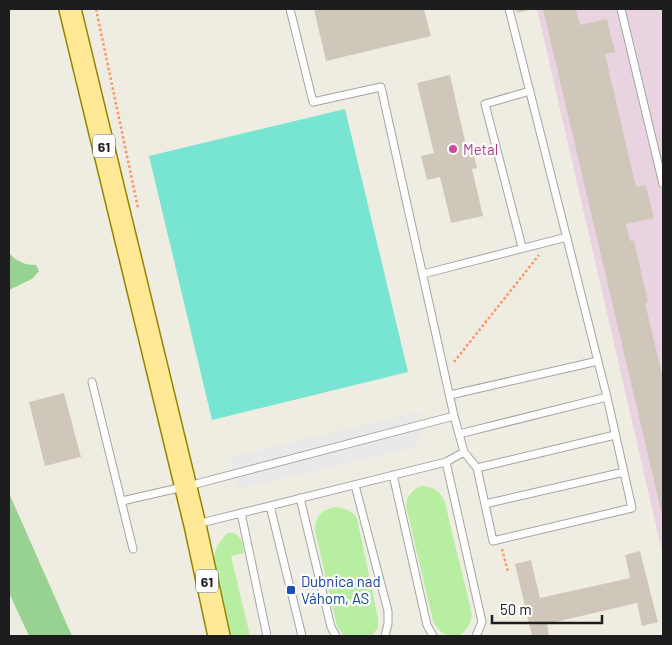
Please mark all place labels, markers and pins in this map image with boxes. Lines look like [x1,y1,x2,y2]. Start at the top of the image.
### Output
place label: Metal [463,140,498,158]
marker: Metal [447,143,459,155]
place label: Dubnica nad Váhom, AS [301,572,381,607]
marker: Dubnica nad Váhom, AS [285,584,297,596]

